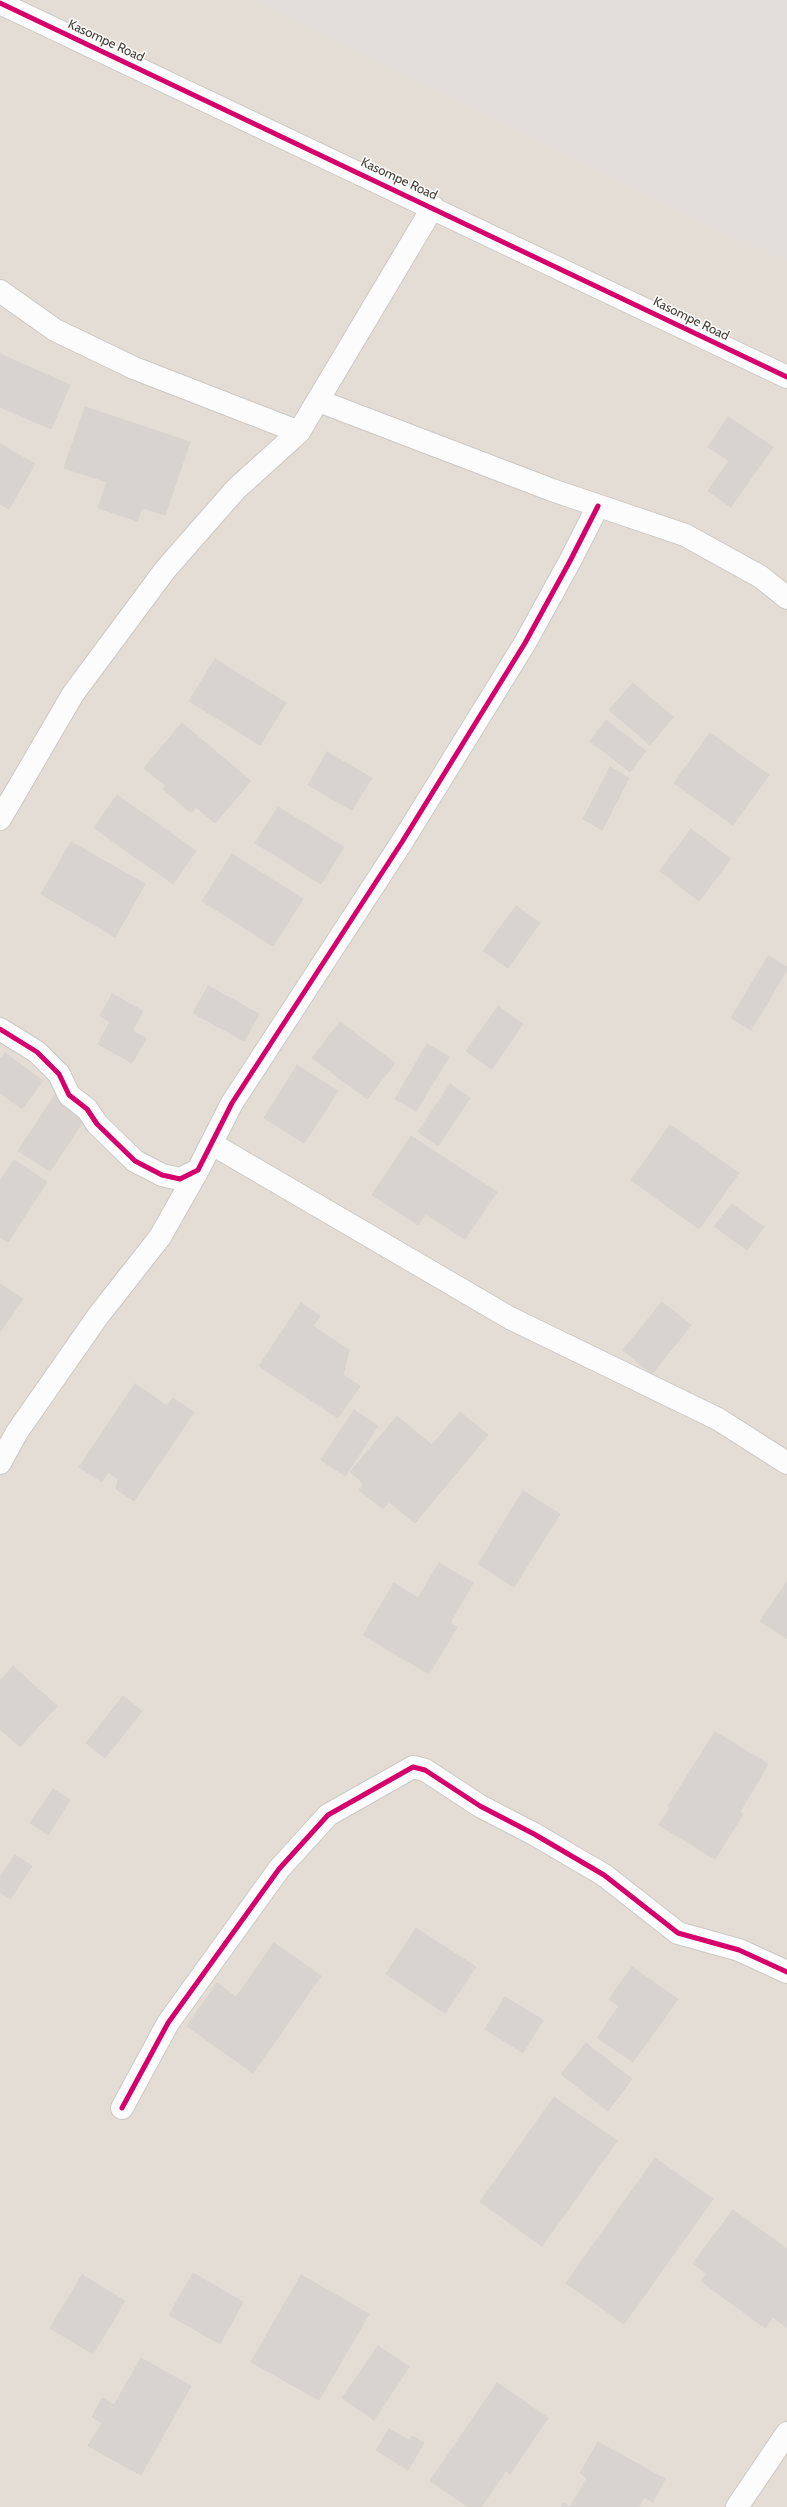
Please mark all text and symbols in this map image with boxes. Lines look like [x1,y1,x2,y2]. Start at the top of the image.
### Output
street label: Kasompe Road [65,16,147,66]
street label: Kasompe Road [358,154,440,204]
street label: Kasompe Road [650,294,732,344]

